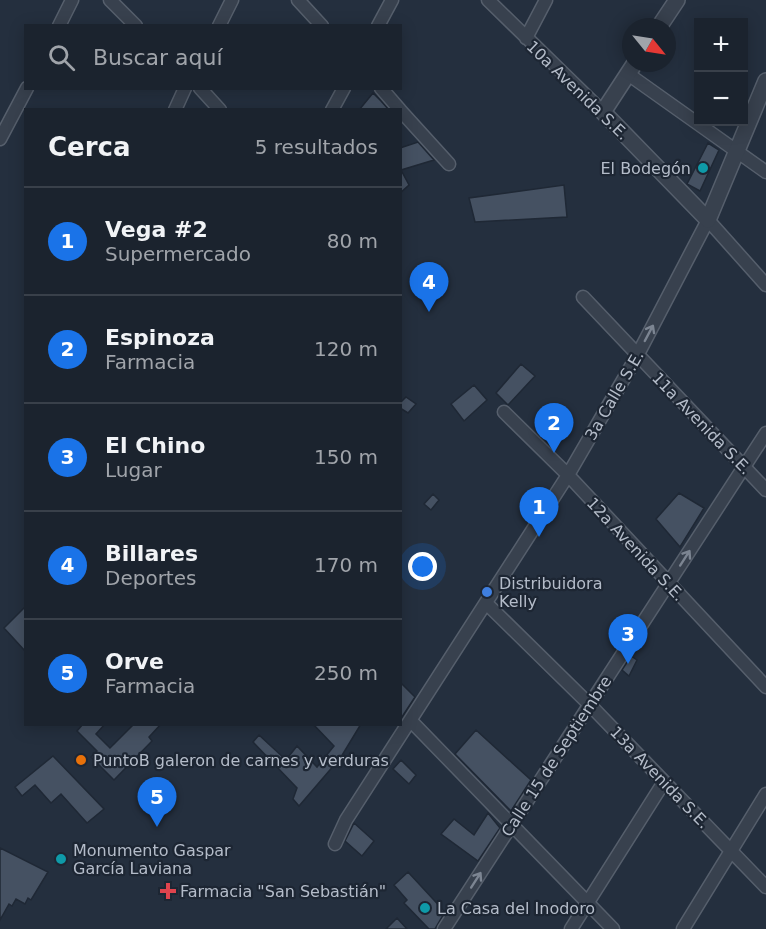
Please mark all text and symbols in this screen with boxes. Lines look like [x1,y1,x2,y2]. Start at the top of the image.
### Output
north arrow [622,18,676,72]
map controls [694,18,748,126]
button: + [694,18,748,72]
search box [24,24,402,90]
street label: 10a Avenida S.E. [523,37,633,144]
icon: search [45,41,78,74]
text: Buscar aquí [93,45,223,70]
button: − [694,72,748,126]
text: Cerca [48,132,131,162]
text: 5 resultados [255,135,378,159]
place label: El Bodegón [601,159,691,178]
marker: El Bodegón [696,161,710,175]
text: Vega #2 [105,217,208,242]
text: 1 [61,229,74,253]
text: 80 m [327,229,378,253]
text: Supermercado [105,242,251,266]
pin: 4 [410,262,448,312]
text: Espinoza [105,325,215,350]
one-way arrow [644,325,655,343]
text: 2 [61,337,74,361]
text: 120 m [314,337,378,361]
street label: 3a Calle S.E. [581,347,648,443]
text: Farmacia [105,350,195,374]
street label: 11a Avenida S.E. [648,368,755,478]
pin: 2 [534,404,574,453]
text: El Chino [105,433,205,458]
text: 3 [61,445,74,469]
text: 150 m [314,445,378,469]
text: Lugar [105,458,162,482]
pin: 1 [520,488,558,537]
street label: 12a Avenida S.E. [583,494,688,605]
text: Billares [105,541,198,566]
one-way arrow [680,550,692,567]
your location [408,552,437,581]
text: 4 [61,553,74,577]
text: 170 m [314,553,378,577]
text: Deportes [105,566,196,590]
place label: Distribuidora Kelly [499,574,602,611]
marker: Distribuidora Kelly [480,585,494,599]
pin: 3 [608,614,648,664]
text: Orve [105,649,164,674]
text: 5 [61,661,74,685]
text: 250 m [314,661,378,685]
street label: Calle 15 de Septiembre [497,672,616,840]
text: Farmacia [105,674,195,698]
street label: 13a Avenida S.E. [606,722,713,832]
place label: PuntoB galeron de carnes y verduras [93,751,389,770]
marker: PuntoB galeron de carnes y verduras [74,753,88,767]
pin: 5 [138,778,176,827]
place label: Monumento Gaspar García Laviana [73,841,231,878]
marker: Monumento Gaspar García Laviana [54,852,68,866]
one-way arrow [470,872,482,889]
place label: Farmacia "San Sebastián" [180,882,386,901]
marker: Farmacia "San Sebastián" [161,884,175,898]
place label: La Casa del Inodoro [437,899,595,918]
marker: La Casa del Inodoro [418,901,432,915]

